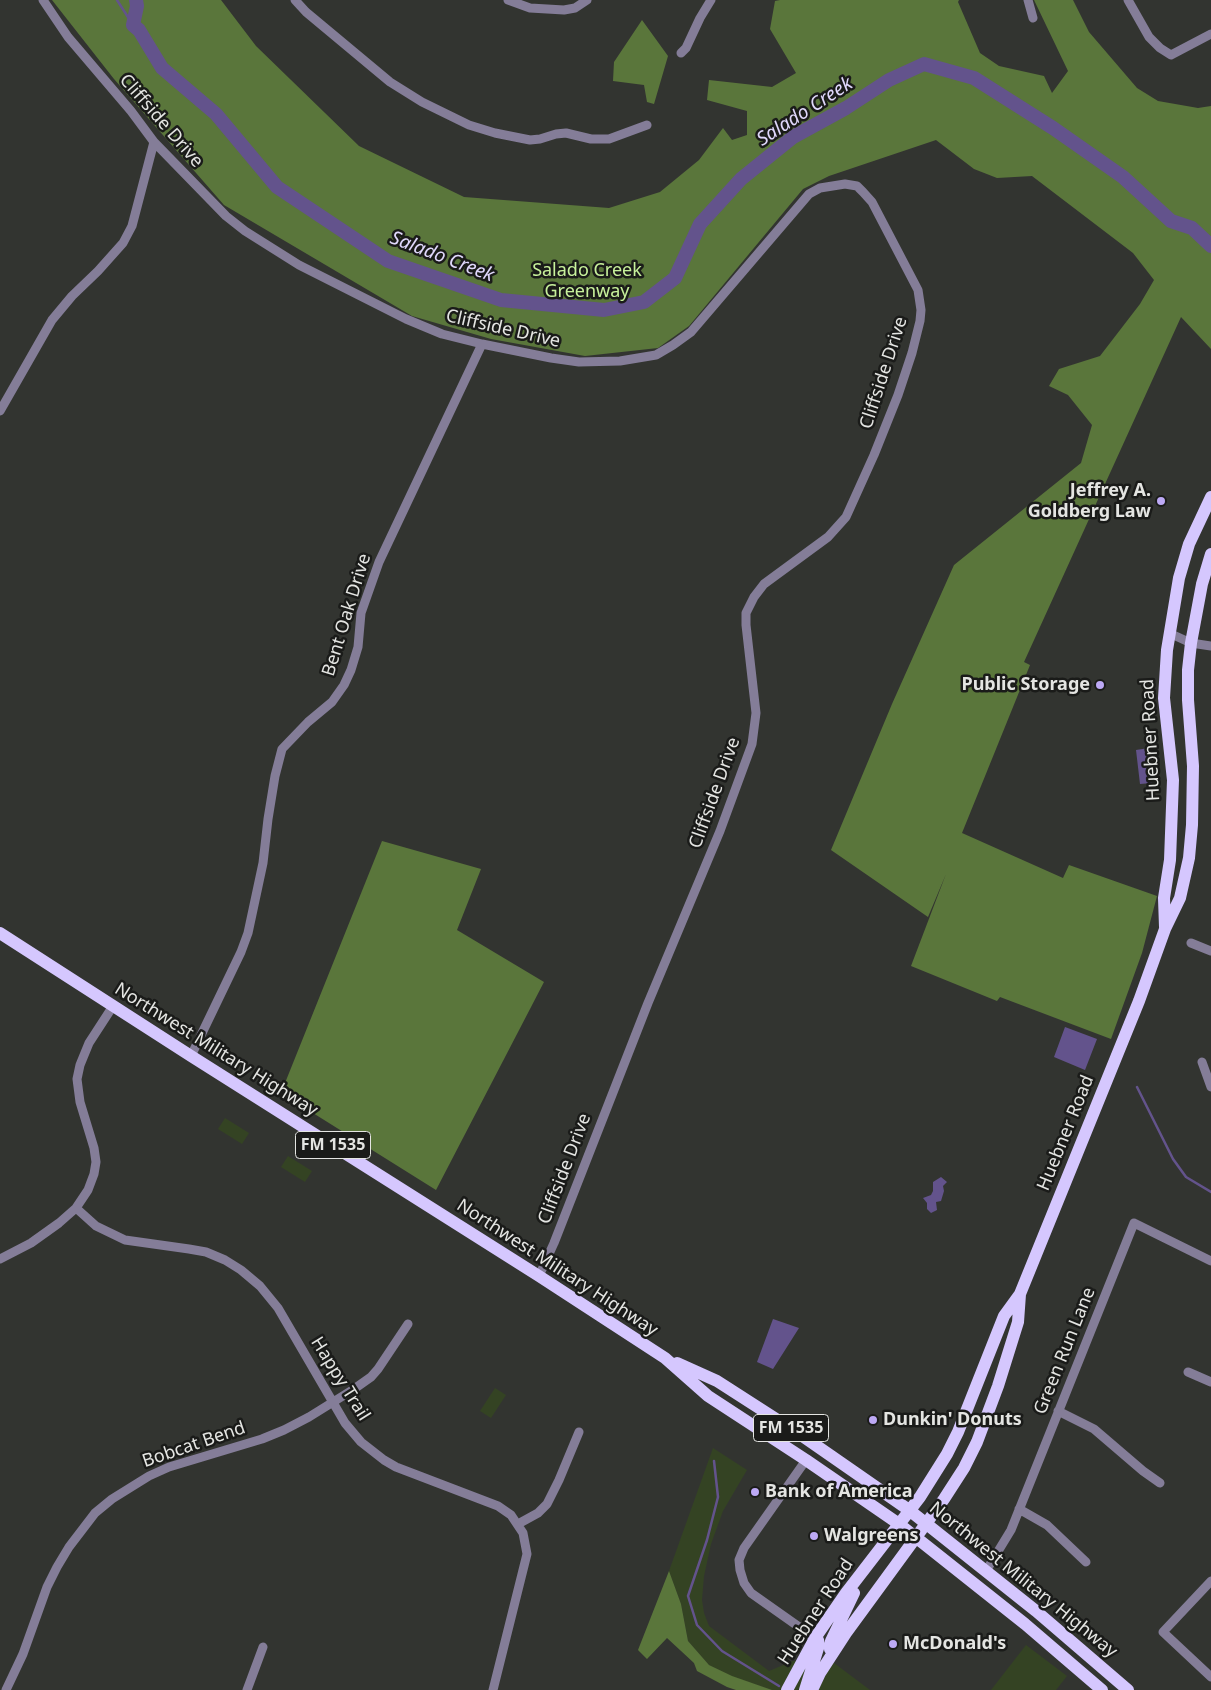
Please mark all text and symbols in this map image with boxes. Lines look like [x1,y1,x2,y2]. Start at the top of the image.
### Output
street label: Cliffside Drive [115,70,207,172]
water label: Salado Creek [753,73,857,151]
water label: Salado Creek [387,227,497,287]
park label: Salado Creek Greenway [532,260,642,302]
street label: Cliffside Drive [444,305,562,353]
street label: Cliffside Drive [856,314,912,432]
place label: Jeffrey A. Goldberg Law [1028,480,1151,522]
marker: Jeffrey A. Goldberg Law [1155,495,1167,507]
street label: Bent Oak Drive [318,551,376,679]
place label: Public Storage [961,674,1090,696]
street label: Huebner Road [1137,678,1165,802]
marker: Public Storage [1094,679,1106,691]
street label: Cliffside Drive [685,734,745,852]
street label: Northwest Military Highway [110,978,322,1122]
street label: Huebner Road [1033,1072,1099,1194]
street label: Cliffside Drive [534,1111,596,1227]
road number: FM 1535 [296,1132,370,1158]
street label: Northwest Military Highway [452,1195,662,1341]
street label: Green Run Lane [1030,1284,1100,1418]
street label: Happy Trail [306,1333,374,1425]
place label: Dunkin' Donuts [883,1409,1022,1431]
marker: Dunkin' Donuts [867,1414,879,1426]
road number: FM 1535 [754,1415,828,1442]
street label: Bobcat Bend [140,1417,248,1473]
place label: Bank of America [765,1481,912,1503]
marker: Bank of America [749,1486,761,1498]
street label: Northwest Military Highway [925,1498,1121,1662]
place label: Walgreens [824,1525,918,1547]
marker: Walgreens [808,1530,820,1542]
street label: Huebner Road [774,1555,858,1669]
place label: McDonald's [903,1633,1006,1655]
marker: McDonald's [887,1638,899,1650]

